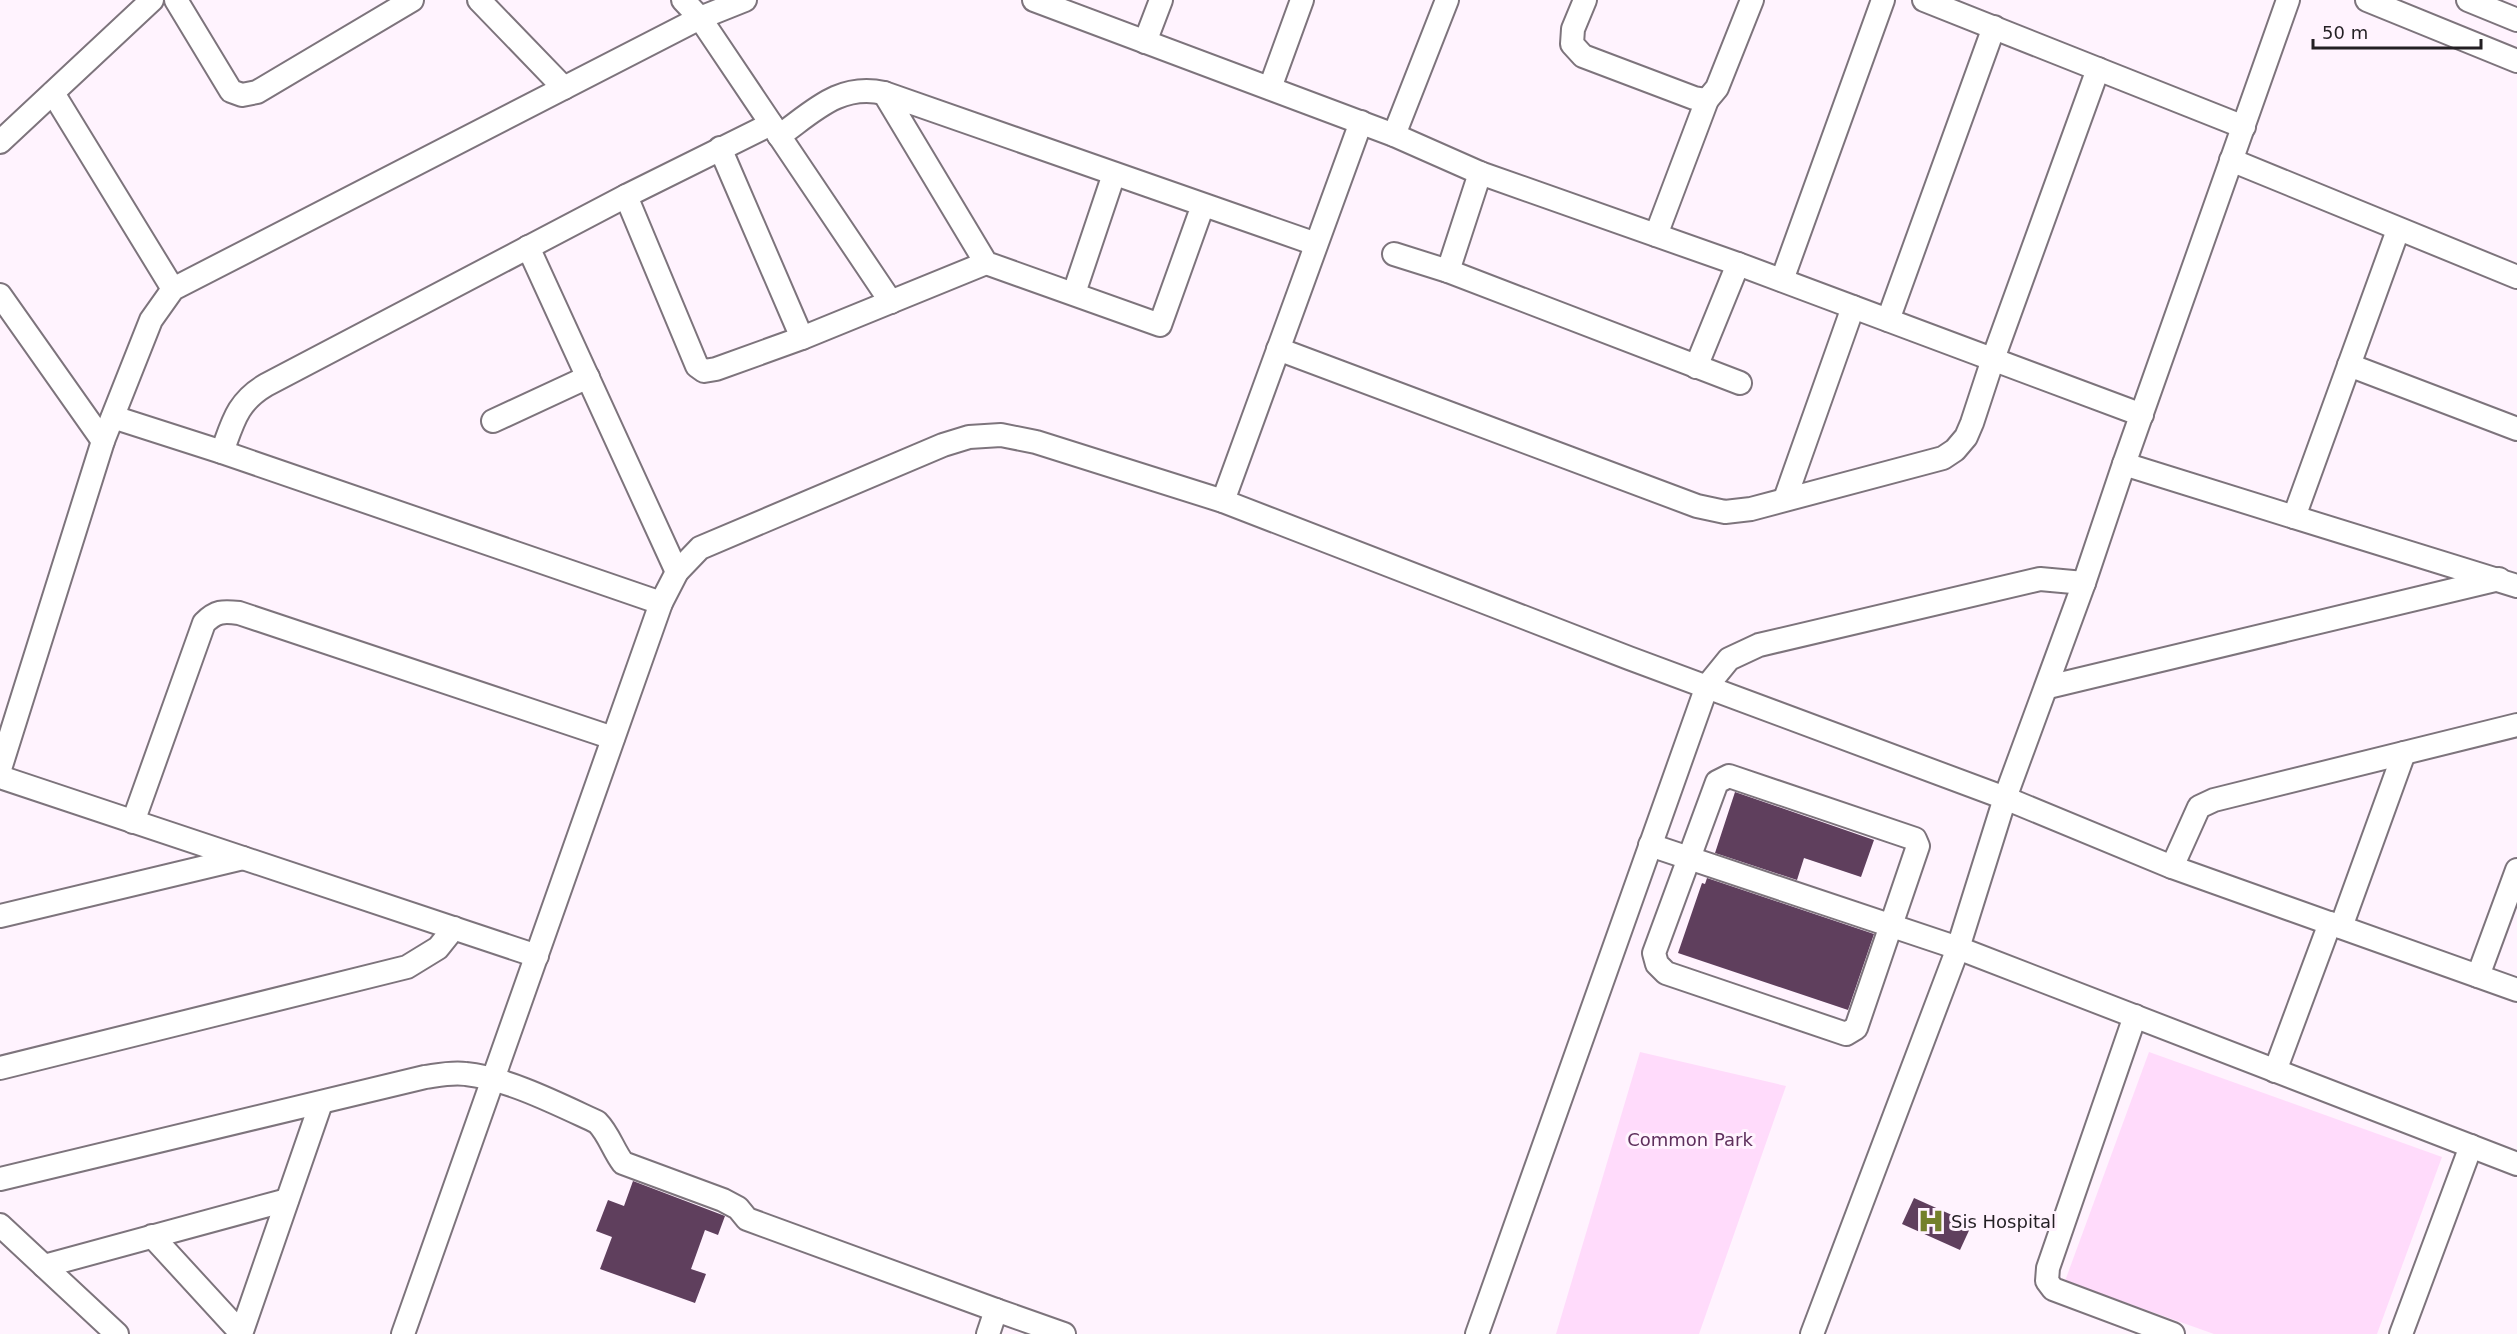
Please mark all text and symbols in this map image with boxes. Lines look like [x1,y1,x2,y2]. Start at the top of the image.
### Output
scale bar [2313,12,2481,50]
text: 50 m [2322,22,2368,43]
park label: Common Park [1627,1129,1753,1150]
hospital icon: Sis Hospital [1916,1206,1946,1236]
place label: Sis Hospital [1951,1211,2056,1232]

